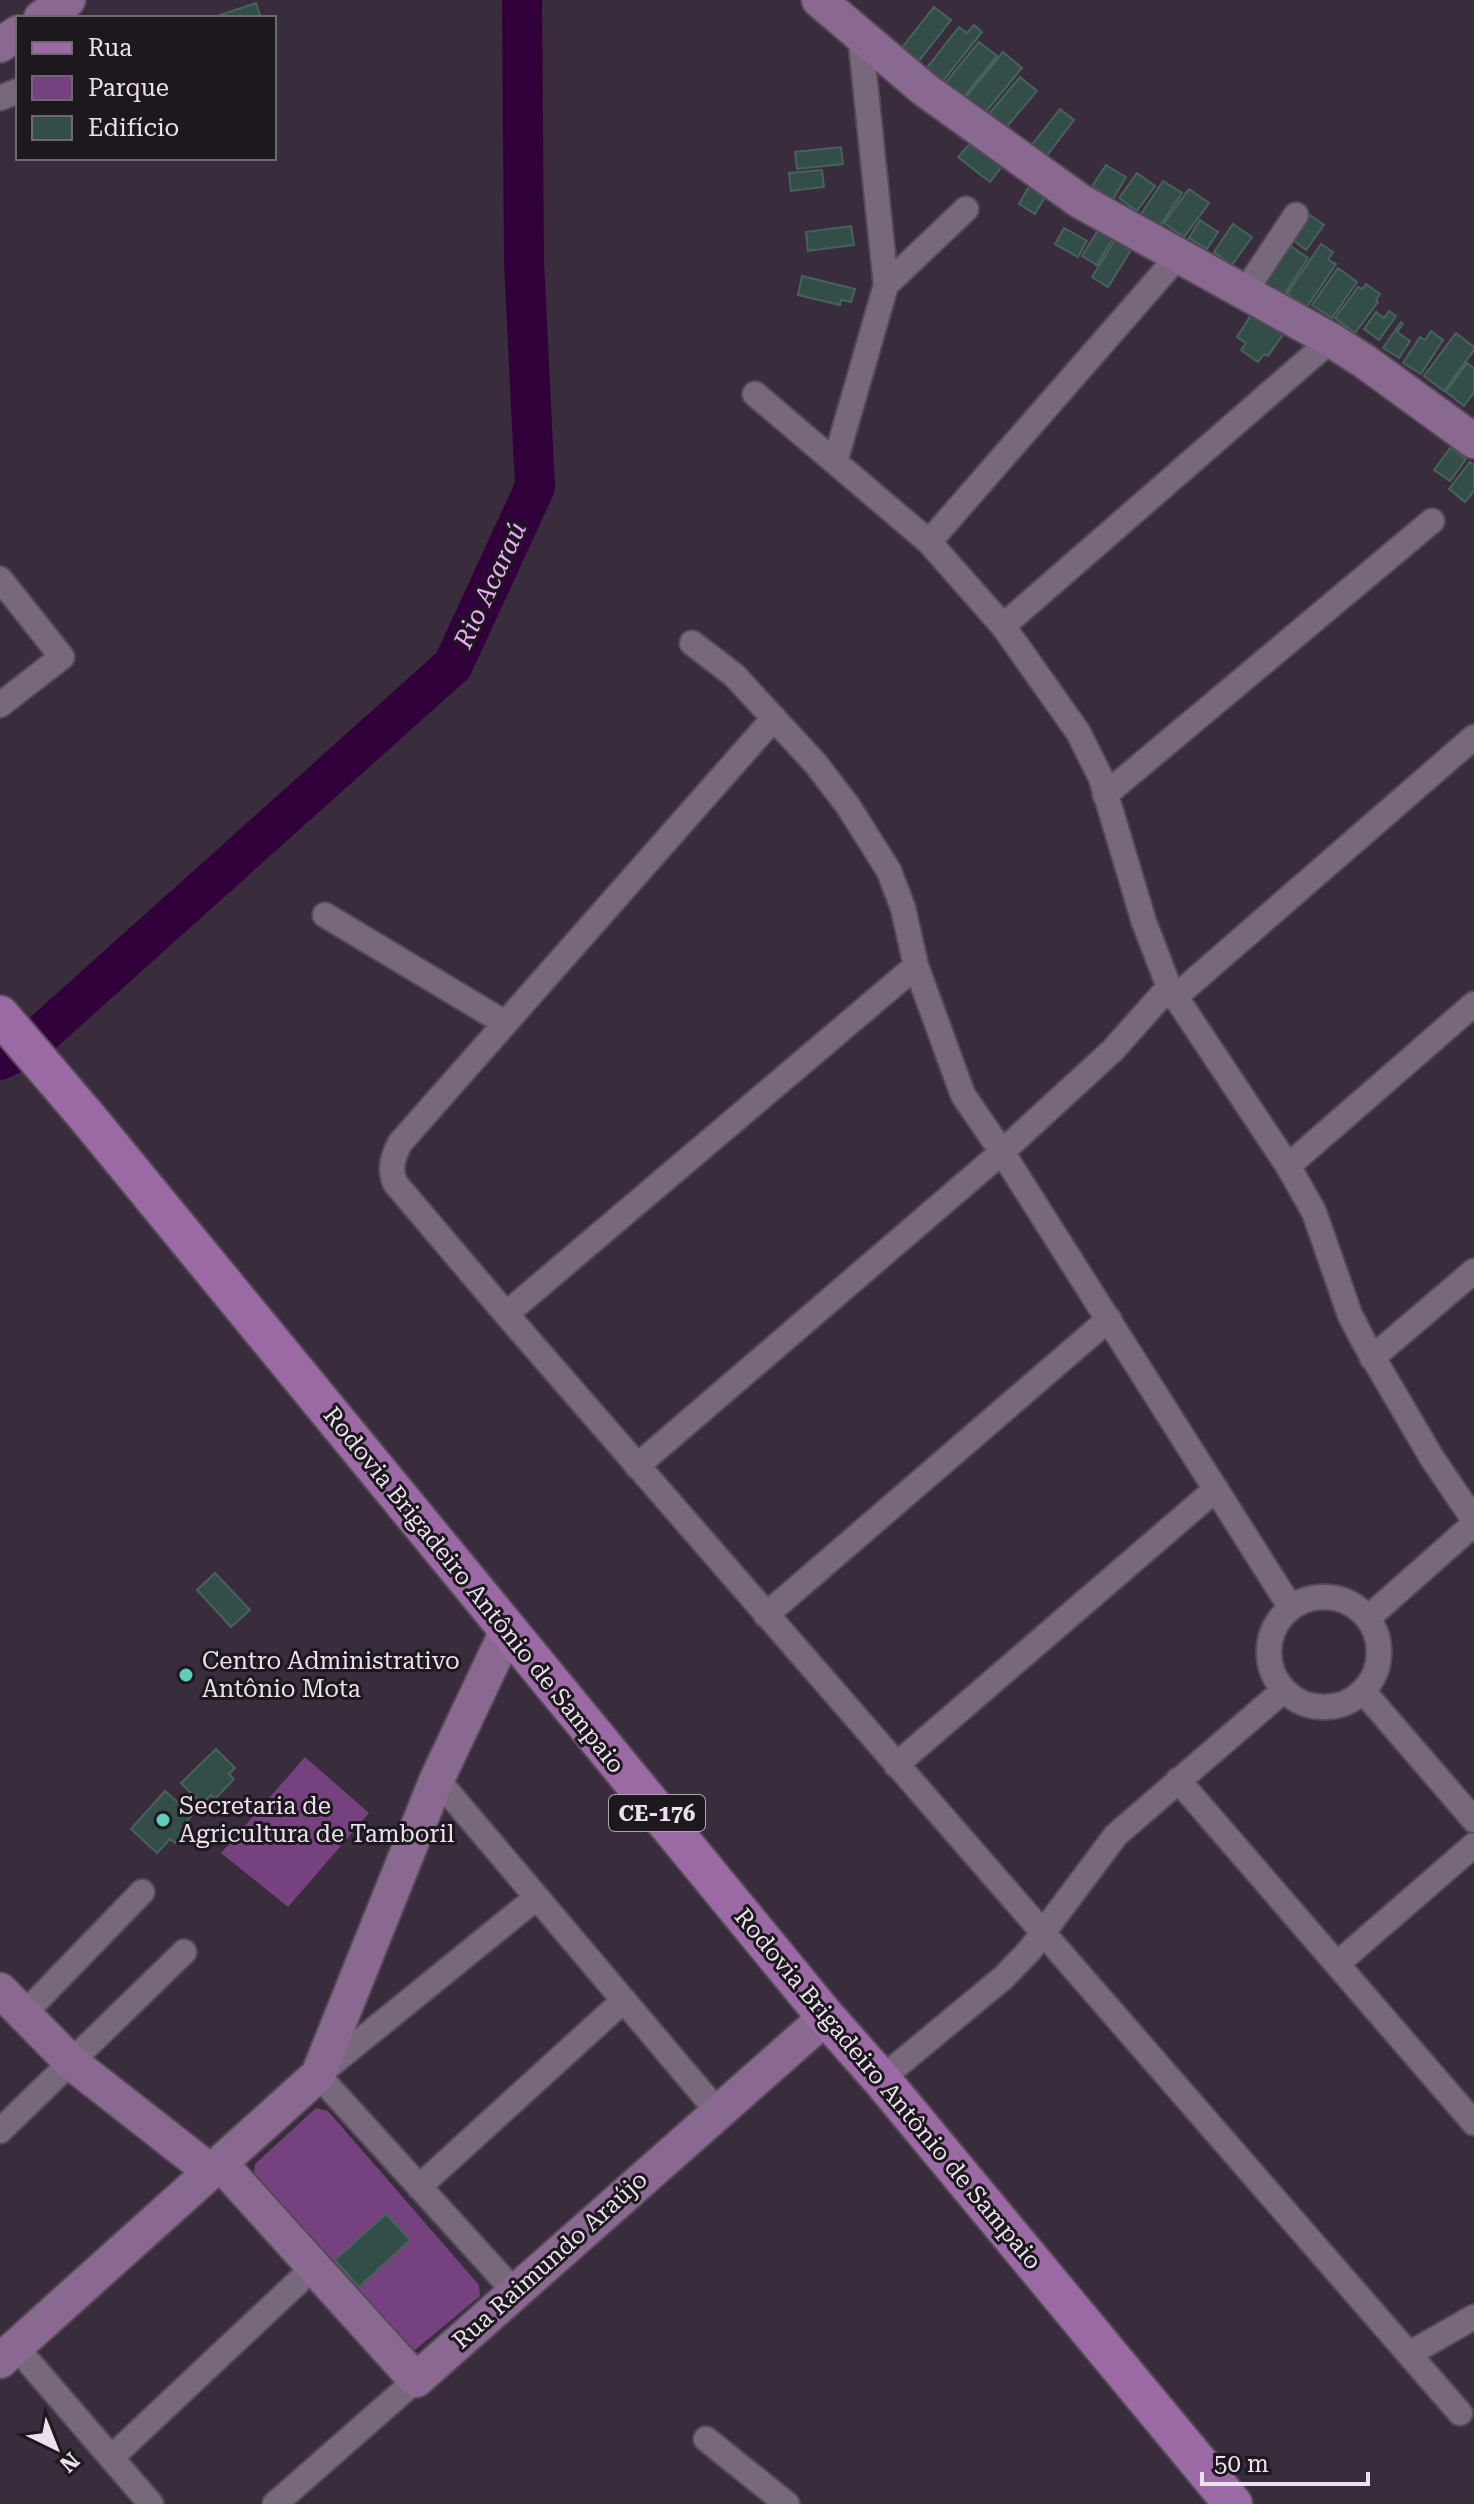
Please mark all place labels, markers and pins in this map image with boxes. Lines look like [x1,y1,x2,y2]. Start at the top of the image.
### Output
place label: Centro Administrativo Antônio Mota [202,1647,460,1703]
marker: Centro Administrativo Antônio Mota [177,1666,195,1684]
place label: Secretaria de Agricultura de Tamboril [179,1792,454,1848]
marker: Secretaria de Agricultura de Tamboril [154,1811,172,1829]

